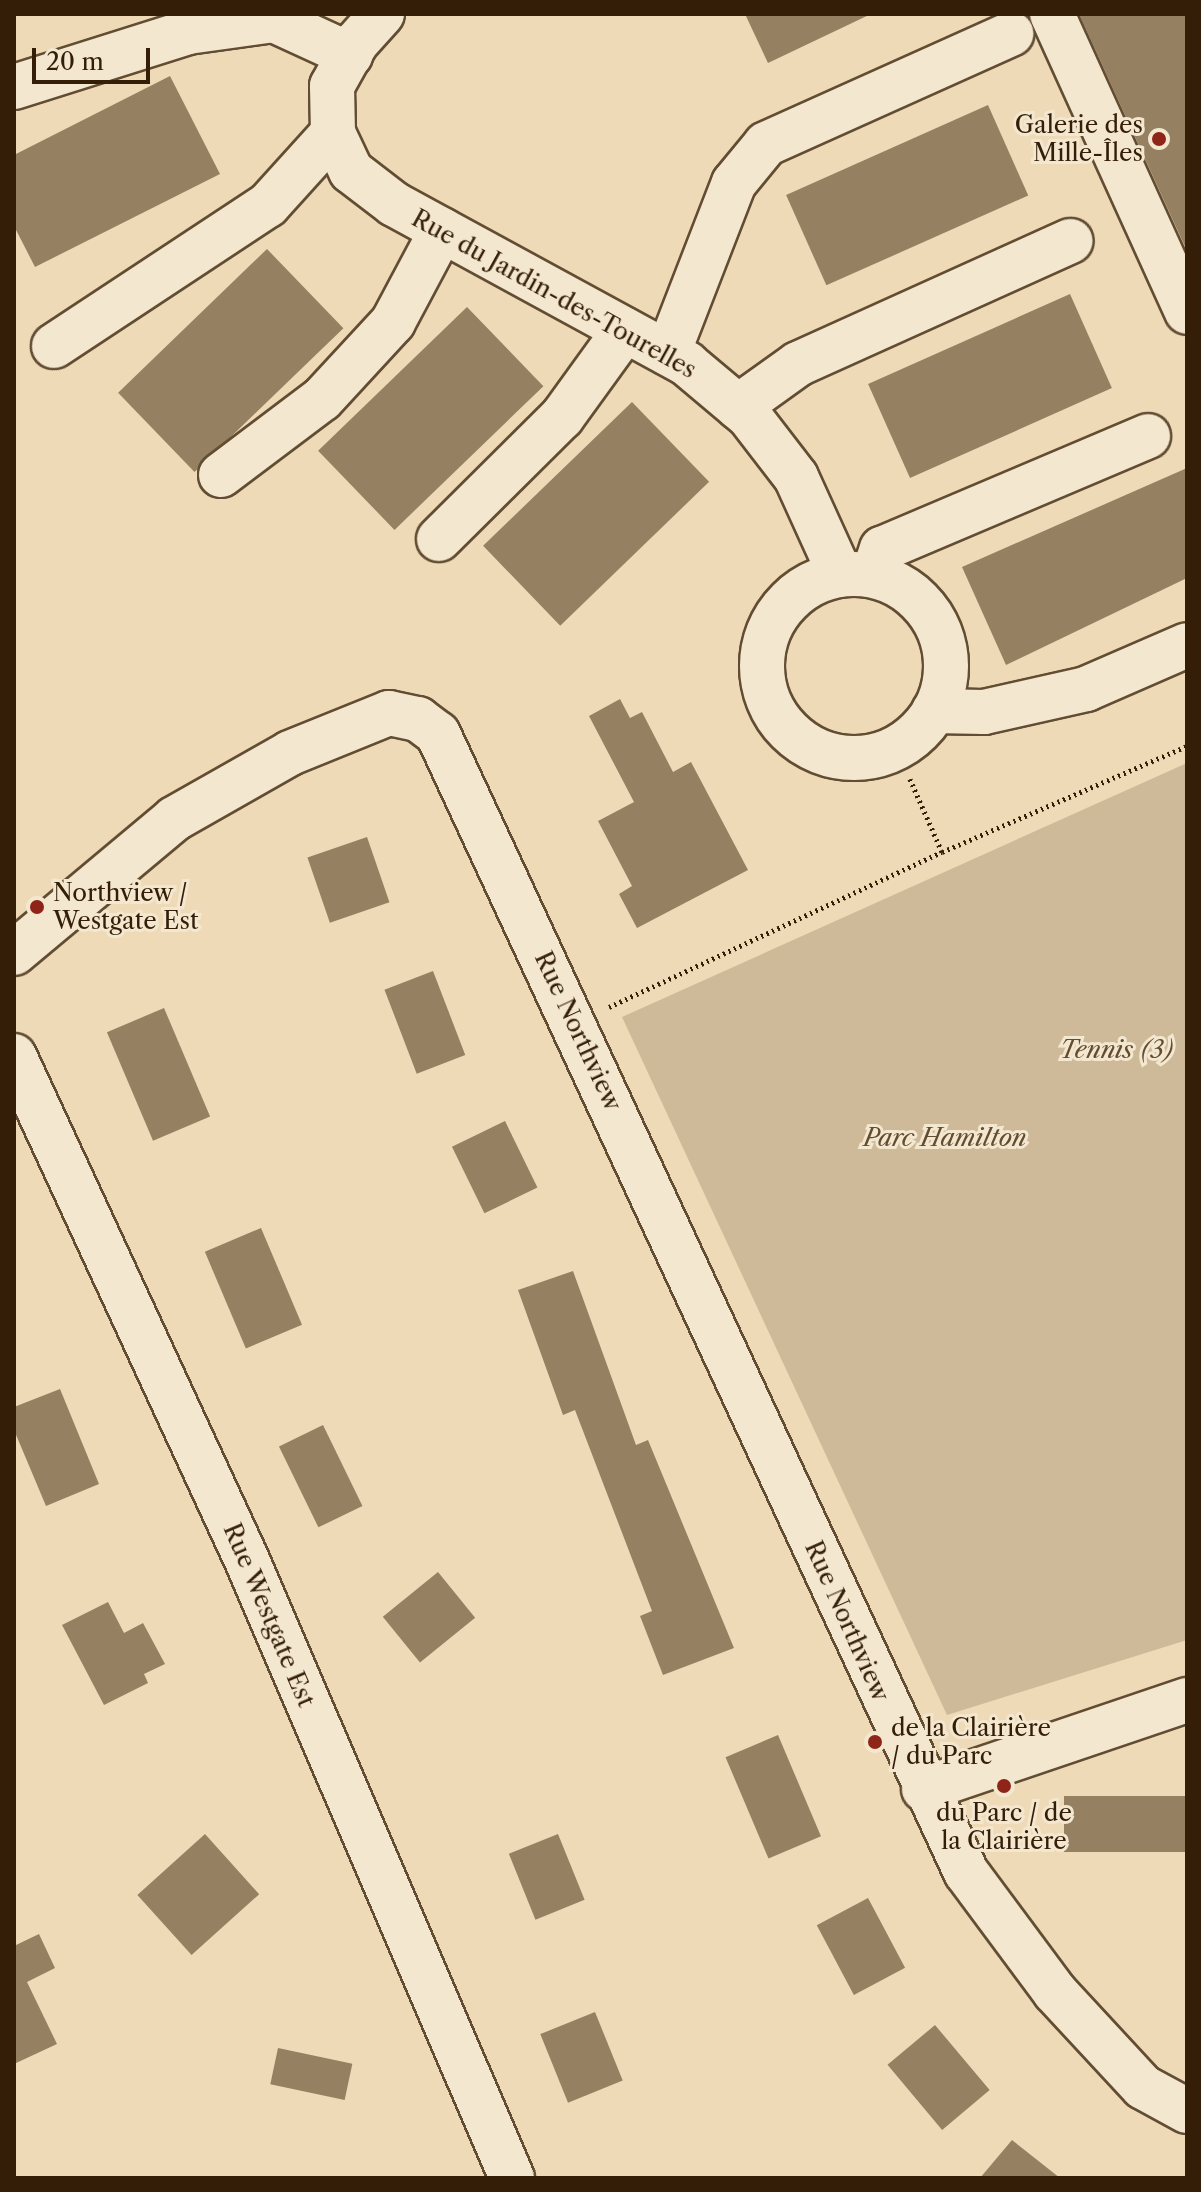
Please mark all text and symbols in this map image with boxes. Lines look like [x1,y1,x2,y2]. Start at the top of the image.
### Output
scale bar [36,32,154,82]
text: 20 m [46,47,104,76]
place label: Galerie des Mille-Îles [1015,111,1143,167]
marker: Galerie des Mille-Îles [1150,130,1168,148]
street label: Rue du Jardin-des-Tourelles [407,204,701,384]
place label: Northview / Westgate Est [53,879,198,935]
marker: Northview / Westgate Est [28,898,46,916]
street label: Rue Northview [529,947,627,1115]
park label: Tennis (3) [1060,1036,1174,1064]
park label: Parc Hamilton [864,1124,1026,1152]
street label: Rue Westgate Est [217,1518,321,1712]
street label: Rue Northview [799,1536,895,1706]
place label: de la Clairière / du Parc [891,1714,1051,1770]
marker: de la Clairière / du Parc [866,1733,884,1751]
marker: du Parc / de la Clairière [995,1777,1013,1795]
place label: du Parc / de la Clairière [936,1799,1072,1855]

